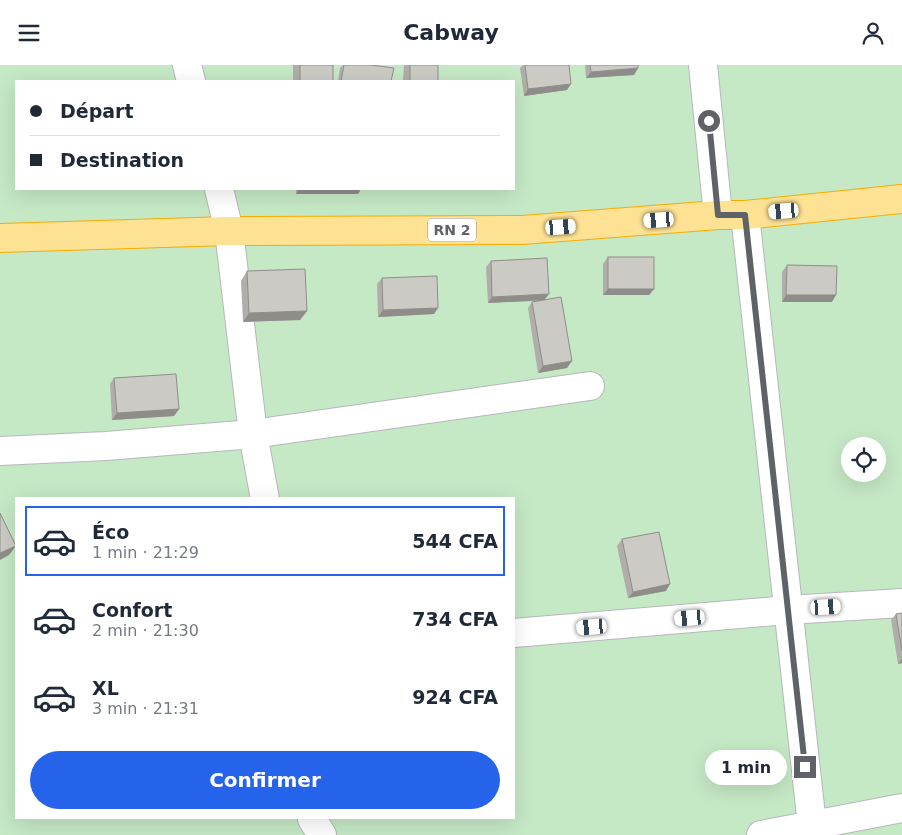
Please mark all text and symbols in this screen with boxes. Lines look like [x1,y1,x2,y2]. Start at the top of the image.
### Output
icon: menu [15,19,43,47]
icon: person [859,19,887,47]
text: Cabway [403,20,499,45]
text: Départ [60,100,134,122]
route start [698,110,720,132]
text: Destination [60,149,184,171]
car [768,202,799,220]
car [643,211,674,229]
car [545,218,576,236]
road number: RN 2 [428,219,476,241]
map controls [841,437,886,482]
button: locate [841,437,886,482]
icon: car [32,519,77,564]
text: Éco [92,521,129,543]
text: 544 CFA [412,530,498,552]
text: 1 min · 21:29 [92,543,199,562]
icon: car [32,597,77,642]
text: Confort [92,599,172,621]
car [810,599,841,615]
text: 734 CFA [412,608,498,630]
car [674,609,705,627]
car [576,618,607,636]
text: 2 min · 21:30 [92,621,199,640]
icon: car [32,675,77,720]
text: XL [92,677,119,699]
text: 924 CFA [412,686,498,708]
text: 3 min · 21:31 [92,699,199,718]
callout: 1 min [705,749,788,785]
button: Confirmer [30,751,500,809]
route end [794,756,816,778]
text: 1 min [721,758,771,777]

